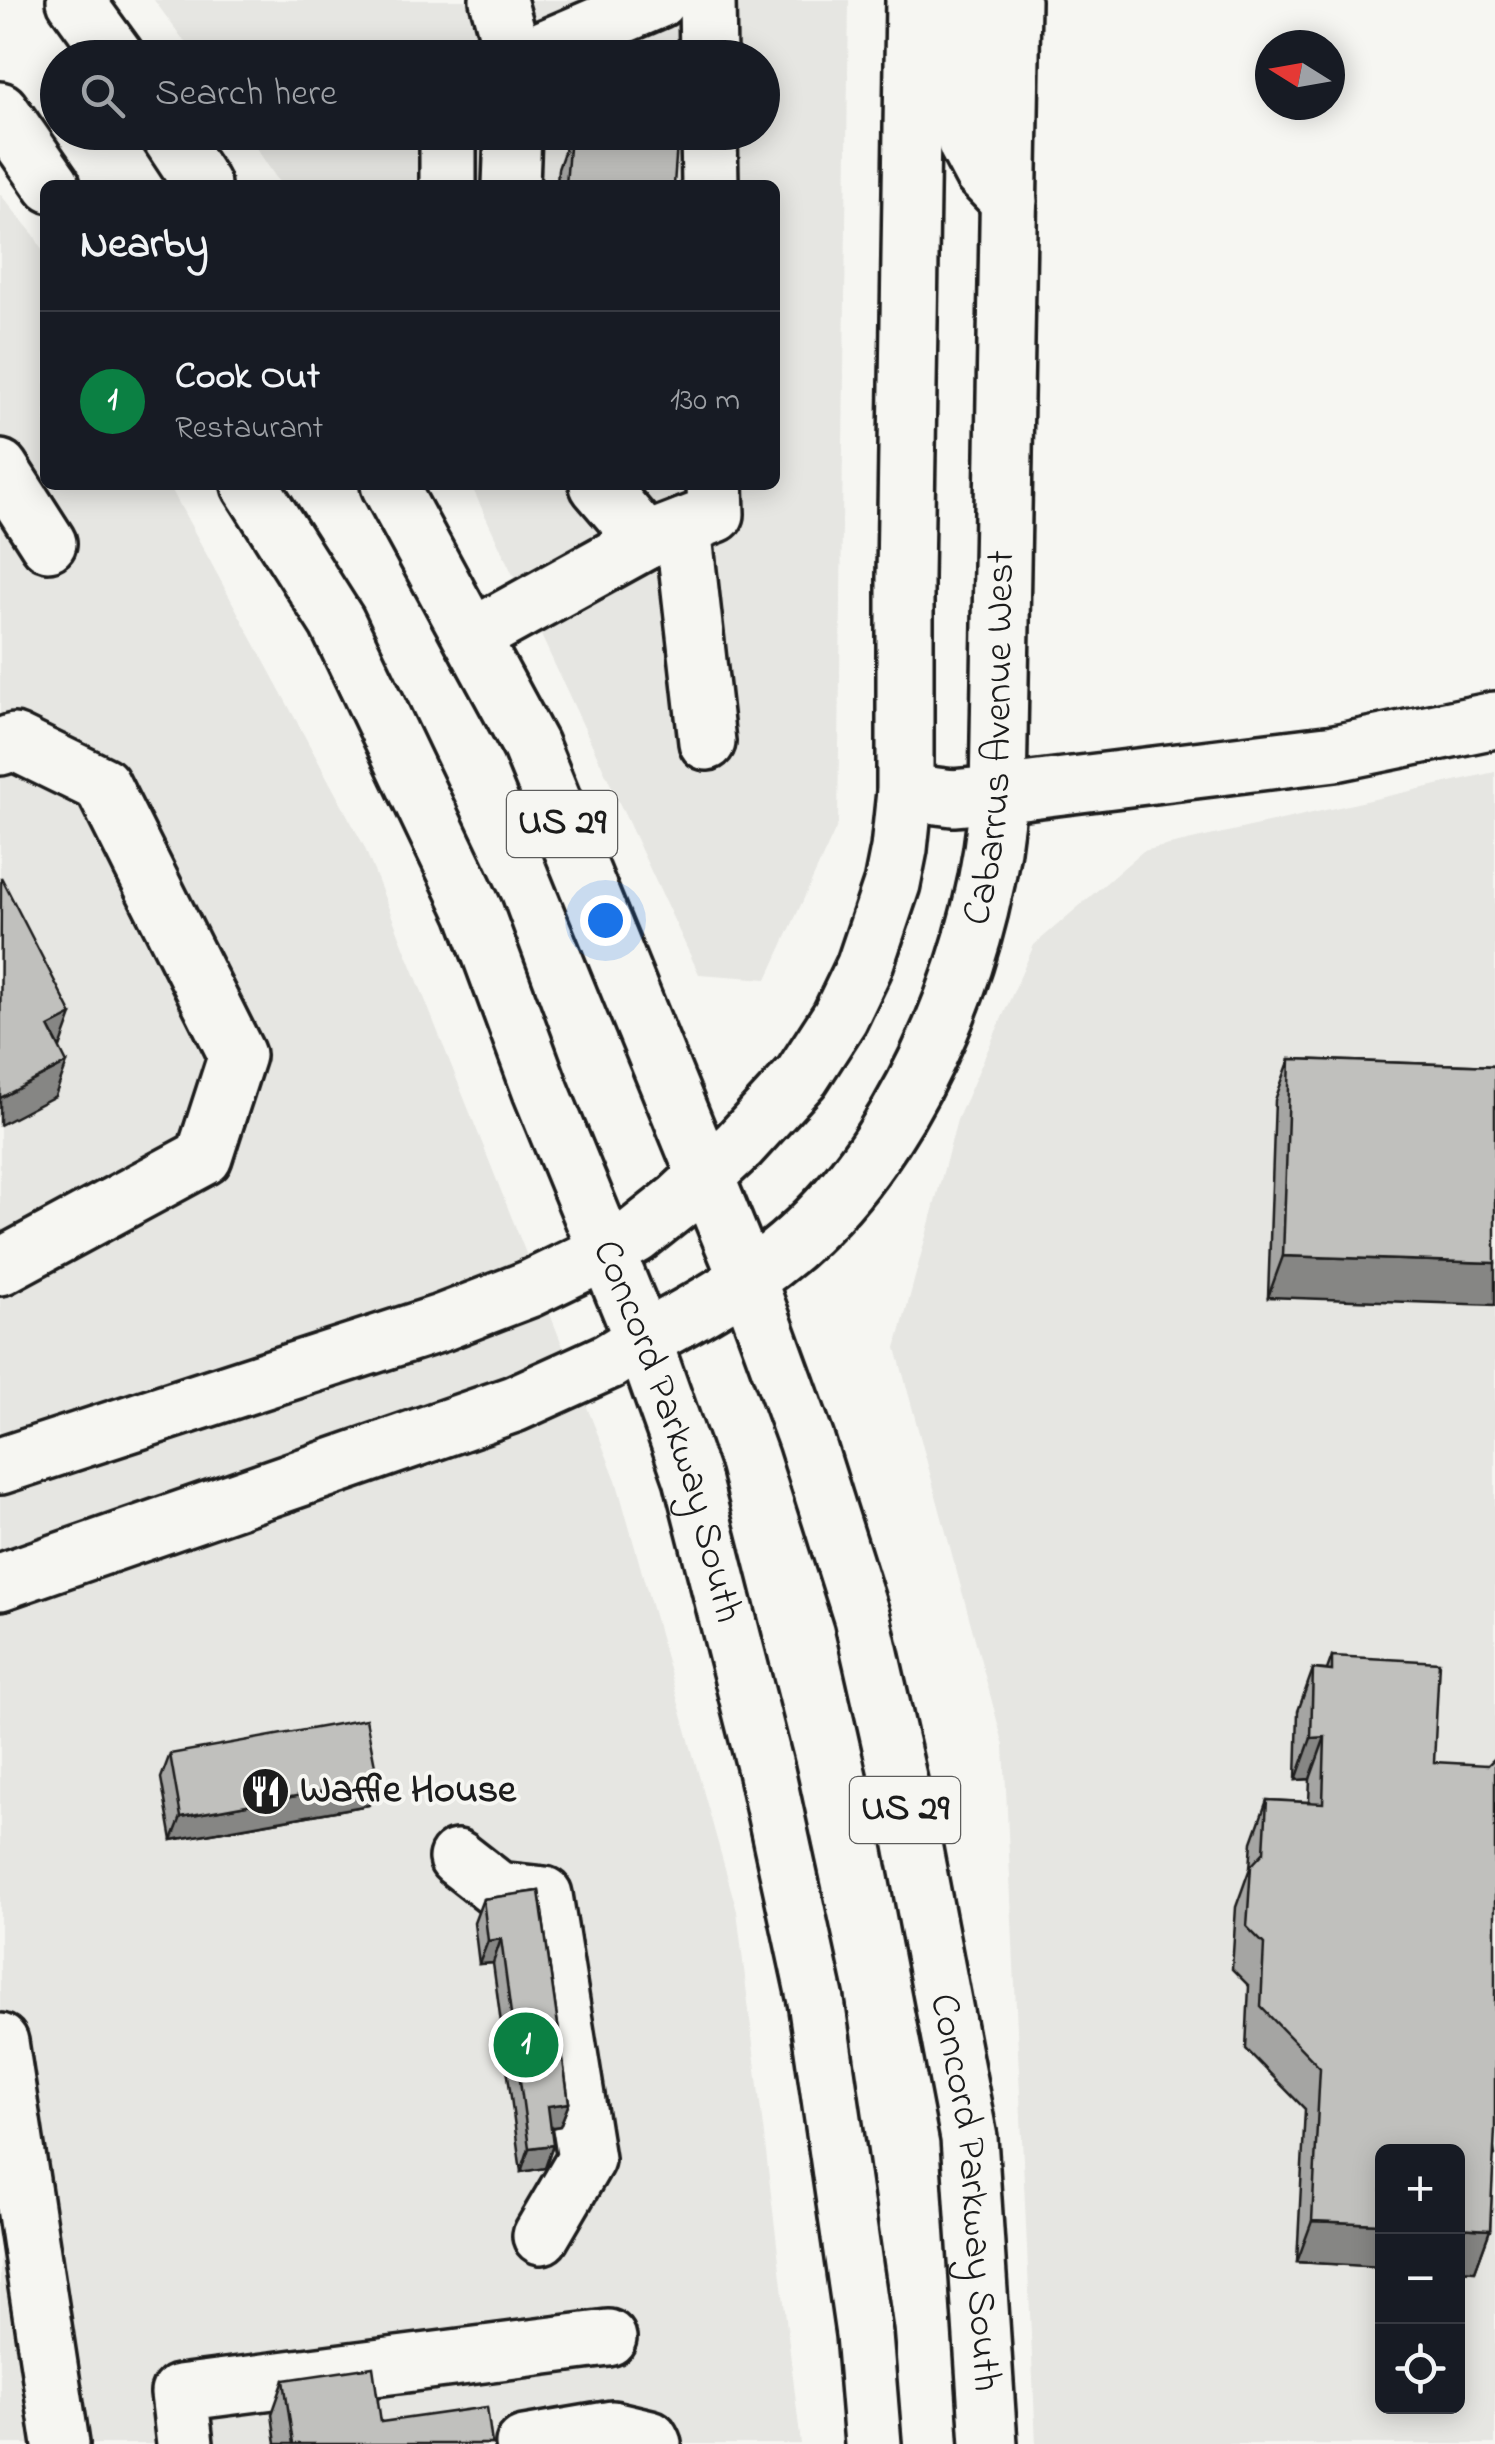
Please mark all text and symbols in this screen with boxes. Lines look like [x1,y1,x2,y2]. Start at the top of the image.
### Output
north arrow [1255,30,1345,120]
search box [40,40,780,150]
text: Search here [155,67,337,123]
icon: search [75,68,130,123]
text: Nearby [80,215,208,276]
text: Cook Out [175,350,320,406]
text: 1 [107,378,118,425]
text: 130 m [670,378,740,425]
text: Restaurant [175,406,323,453]
street label: Cabarrus Avenue West [948,550,1032,932]
road number: US 29 [507,791,617,857]
your location [580,895,631,946]
street label: Concord Parkway South [576,1231,757,1629]
place label: Waffle House [300,1762,517,1821]
restaurant icon: Waffle House [239,1765,291,1817]
road number: US 29 [850,1777,960,1843]
street label: Concord Parkway South [913,1989,1015,2393]
pin: 1 [494,2008,558,2082]
map controls [1375,2144,1465,2414]
button: + [1375,2144,1465,2234]
button: − [1375,2234,1465,2324]
button: locate [1375,2324,1465,2414]

